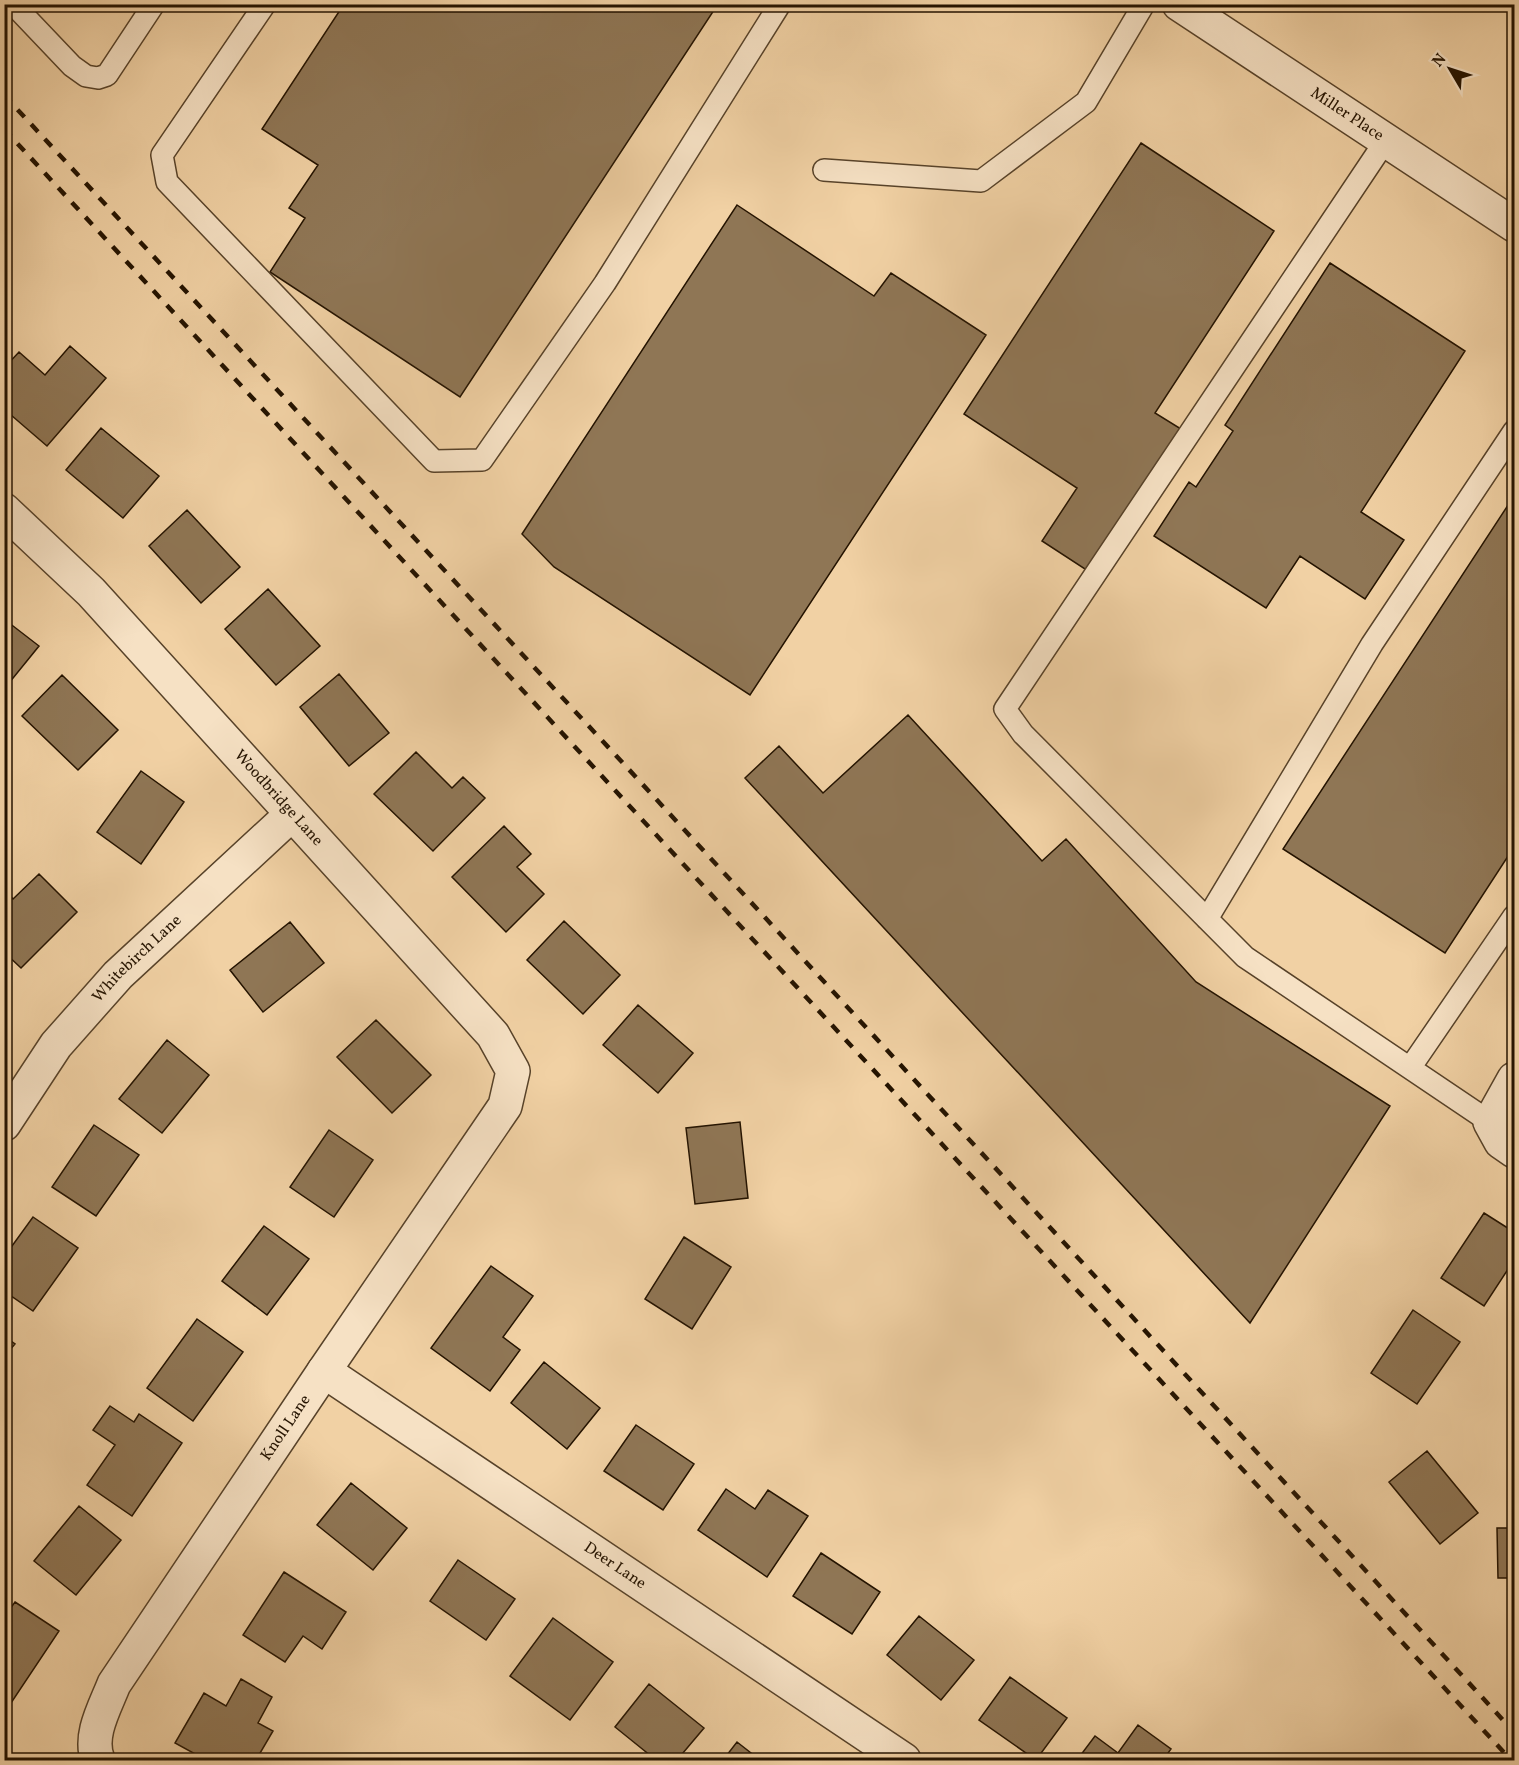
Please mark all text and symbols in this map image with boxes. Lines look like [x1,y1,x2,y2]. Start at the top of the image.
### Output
north arrow [1420,39,1480,99]
text: N [1428,49,1452,72]
street label: Miller Place [1306,82,1388,147]
street label: Woodbridge Lane [229,745,328,851]
street label: Whitebirch Lane [87,910,187,1008]
street label: Knoll Lane [256,1391,316,1465]
street label: Deer Lane [579,1537,650,1595]

